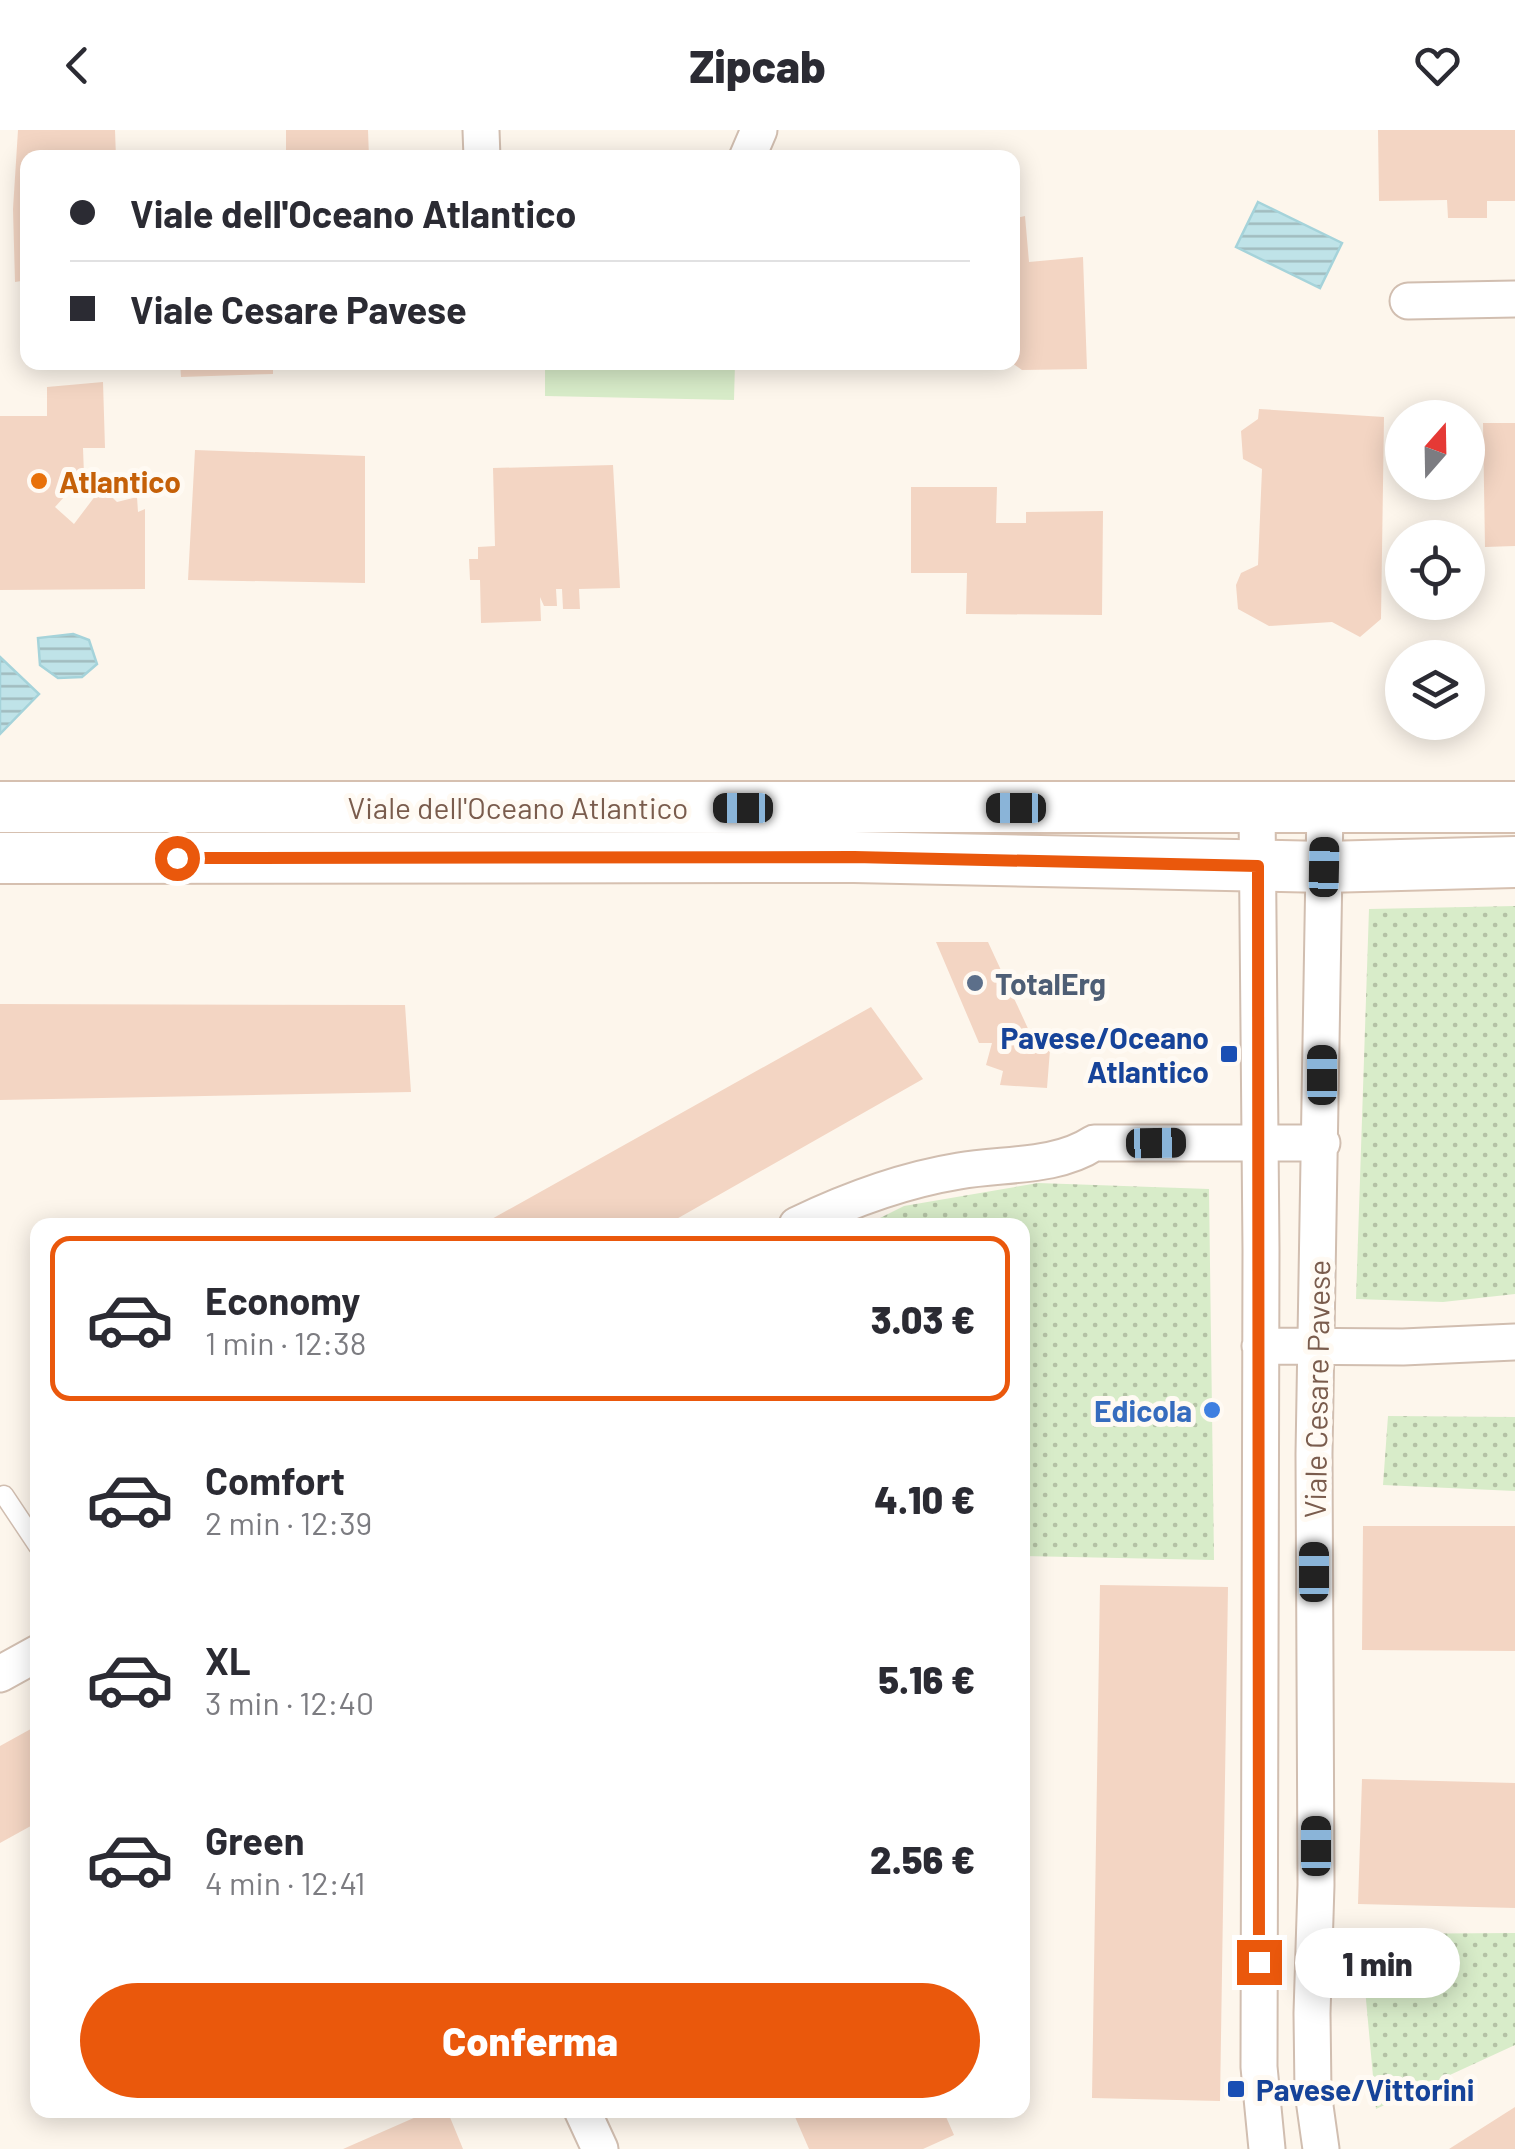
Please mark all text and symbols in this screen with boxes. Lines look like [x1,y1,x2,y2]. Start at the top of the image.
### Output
icon: back [50,38,105,93]
text: Zipcab [689,38,826,92]
icon: heart [1410,38,1465,93]
text: Viale dell'Oceano Atlantico [130,190,576,236]
text: Viale Cesare Pavese [130,286,467,332]
north arrow [1385,400,1485,500]
map controls [1385,400,1485,740]
place label: Atlantico [59,463,181,499]
marker: Atlantico [28,470,50,492]
button: locate [1385,520,1485,620]
button: layers [1385,640,1485,740]
street label: Viale dell'Oceano Atlantico [348,789,688,825]
car [713,793,773,823]
car [986,793,1046,823]
route start [155,836,200,881]
car [1308,837,1340,897]
place label: TotalErg [995,965,1106,1001]
marker: TotalErg [964,972,986,994]
place label: Pavese/Oceano Atlantico [1001,1019,1209,1089]
marker: Pavese/Oceano Atlantico [1218,1043,1240,1065]
car [1307,1045,1337,1105]
car [1126,1127,1186,1159]
street label: Viale Cesare Pavese [1296,1259,1336,1519]
icon: car [85,1274,175,1364]
text: Economy [205,1277,360,1323]
text: 3.03 € [871,1296,975,1342]
text: 1 min · 12:38 [205,1323,366,1361]
place label: Edicola [1094,1392,1192,1428]
marker: Edicola [1201,1399,1223,1421]
icon: car [85,1454,175,1544]
text: Comfort [205,1457,345,1503]
text: 4.10 € [874,1476,975,1522]
text: 2 min · 12:39 [205,1503,372,1541]
car [1299,1542,1329,1602]
icon: car [85,1634,175,1724]
text: XL [205,1637,251,1683]
text: 5.16 € [878,1656,975,1702]
text: 3 min · 12:40 [205,1683,374,1721]
icon: car [85,1814,175,1904]
car [1301,1816,1331,1876]
text: Green [205,1817,305,1863]
text: 2.56 € [870,1836,975,1882]
text: 4 min · 12:41 [205,1863,366,1901]
callout: 1 min [1294,1927,1459,1997]
route end [1237,1940,1282,1985]
text: 1 min [1342,1944,1413,1982]
button: Conferma [80,1983,980,2098]
place label: Pavese/Vittorini [1256,2071,1474,2107]
marker: Pavese/Vittorini [1225,2078,1247,2100]

